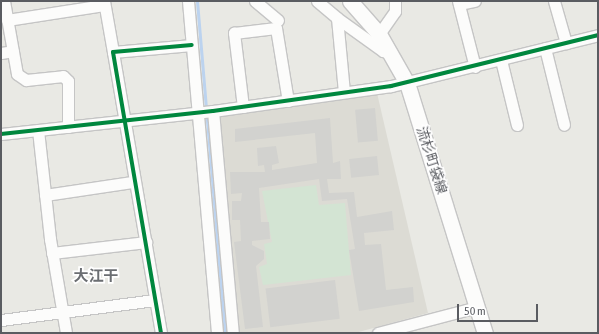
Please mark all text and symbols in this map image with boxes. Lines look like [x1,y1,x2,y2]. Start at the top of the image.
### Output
street label: 流杉町袋線 [413,124,451,196]
district label: 大江干 [74,267,118,285]
scale bar [459,296,540,322]
text: 50 m [464,304,486,318]

